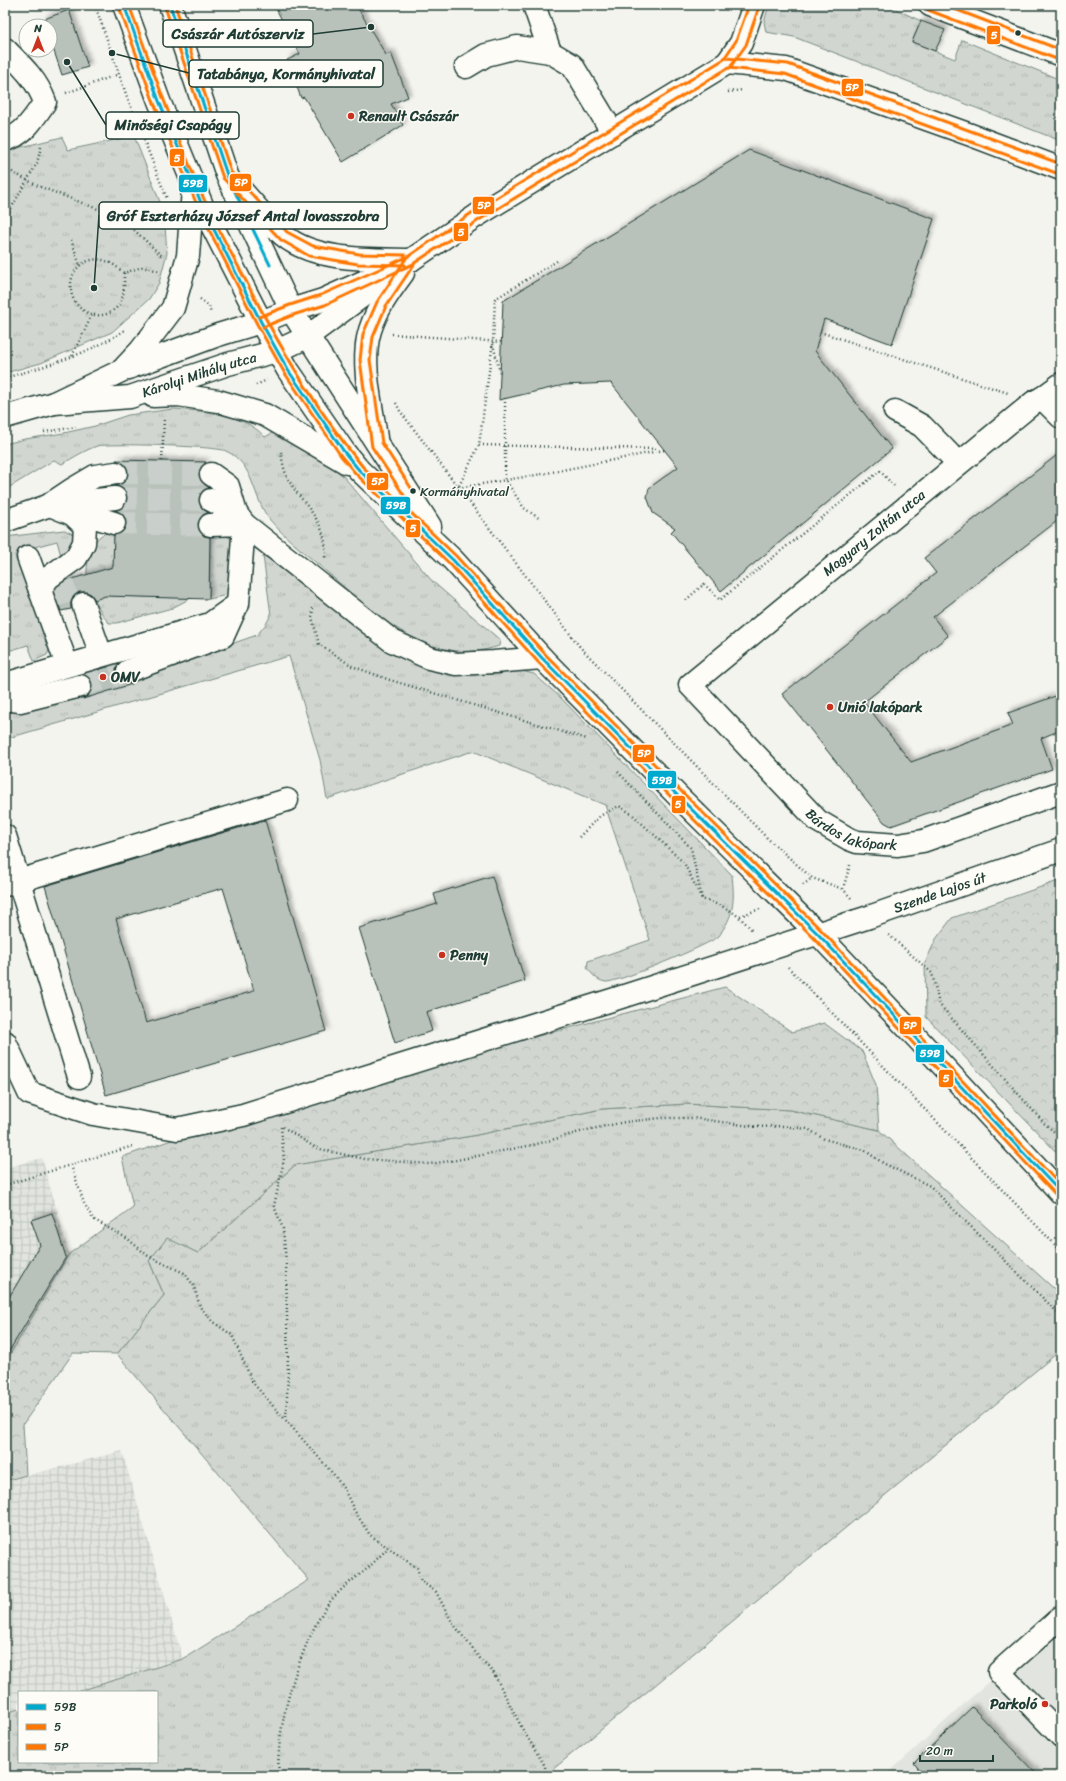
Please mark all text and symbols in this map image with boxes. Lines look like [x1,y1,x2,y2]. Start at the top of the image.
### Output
north arrow [18,18,58,58]
text: N [33,19,42,38]
callout: Császár Autószerviz [163,20,313,47]
text: Császár Autószerviz [171,21,305,47]
line badge: 5 [986,25,1001,45]
text: 5 [991,26,998,45]
unlabelled marker [1013,28,1023,38]
callout: Tatabánya, Kormányhivatal [189,60,383,87]
text: Tatabánya, Kormányhivatal [197,61,376,87]
line badge: 5P [841,78,864,97]
text: 5P [845,78,859,97]
place label: Renault Császár [358,104,459,129]
marker: Renault Császár [346,111,356,121]
callout: Minőségi Csapágy [106,112,239,139]
text: Minőségi Csapágy [114,112,233,138]
line badge: 5 [169,148,185,167]
text: 5 [174,149,181,168]
line badge: 5P [229,173,252,192]
text: 5P [234,173,248,192]
line badge: 59B [178,174,208,193]
text: 59B [183,174,203,193]
line badge: 5P [472,196,495,215]
text: 5P [477,196,491,215]
callout: Gróf Eszterházy József Antal lovasszobra [99,202,387,229]
text: Gróf Eszterházy József Antal lovasszobra [106,203,380,229]
line badge: 5 [453,222,469,242]
text: 5 [458,223,465,242]
street label: Károlyi Mihály utca [138,344,260,405]
line badge: 5P [366,472,389,491]
text: 5P [371,472,385,491]
place label: Kormányhivatal [420,480,509,503]
street label: Magyary Zoltán utca [817,483,932,583]
marker: Kormányhivatal [408,486,418,496]
line badge: 59B [380,496,411,515]
text: 59B [386,496,406,515]
line badge: 5 [405,519,421,538]
text: 5 [410,519,417,538]
place label: OMV [110,665,140,690]
marker: OMV [98,672,108,682]
place label: Unió lakópark [838,695,923,720]
marker: Unió lakópark [825,702,835,712]
line badge: 5P [632,744,655,763]
text: 5P [637,744,651,763]
line badge: 59B [647,770,677,789]
text: 59B [652,771,672,790]
line badge: 5 [671,795,686,814]
text: 5 [675,795,682,814]
street label: Bárdos lakópark [799,802,899,857]
street label: Szende Lajos út [890,864,991,920]
place label: Penny [450,943,489,968]
marker: Penny [437,950,447,960]
line badge: 5P [899,1016,922,1035]
text: 5P [903,1016,917,1035]
line badge: 59B [915,1044,945,1063]
text: 59B [920,1044,940,1063]
line badge: 5 [938,1069,954,1088]
text: 5 [943,1069,950,1088]
legend [18,1691,158,1763]
place label: Parkoló [990,1692,1038,1717]
text: 59B [54,1696,77,1718]
marker: Parkoló [1040,1699,1050,1709]
text: 5 [54,1716,61,1738]
text: 5P [54,1736,69,1758]
scale bar [920,1737,993,1763]
text: 20 m [926,1740,953,1762]

